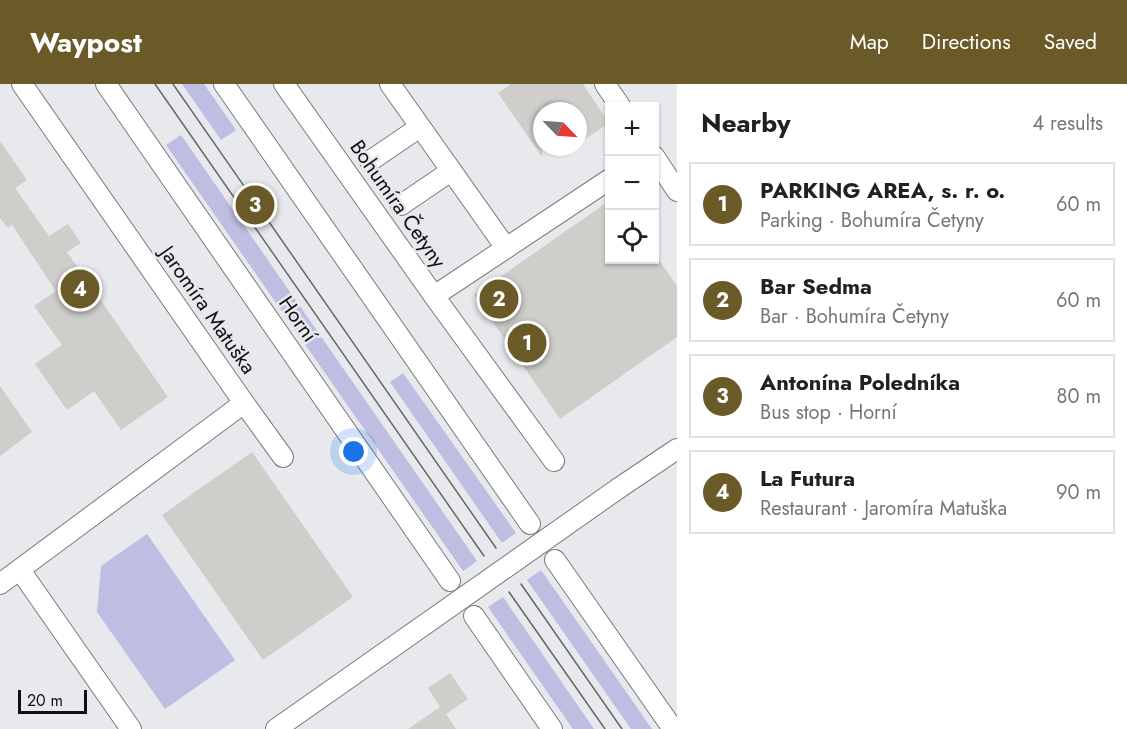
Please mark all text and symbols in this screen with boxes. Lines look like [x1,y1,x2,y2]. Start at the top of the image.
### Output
text: Waypost [30,22,142,63]
text: Map [850,27,889,57]
text: Directions [922,27,1011,57]
text: Saved [1044,27,1097,57]
north arrow [533,102,587,156]
map controls [605,102,659,264]
button: + [605,102,659,156]
text: Nearby [701,104,790,142]
text: 4 results [1032,109,1103,138]
street label: Bohumíra Četyny [343,134,454,275]
button: − [605,156,659,210]
text: PARKING AREA, s. r. o. [760,174,1005,206]
pin: 3 [236,182,274,228]
text: 1 [717,190,728,219]
text: 60 m [1056,190,1101,219]
text: Parking · Bohumíra Četyny [760,206,984,235]
button: locate [605,210,659,264]
street label: Jaromíra Matuška [151,238,263,380]
pin: 4 [60,266,100,312]
text: Bar Sedma [760,270,872,302]
pin: 2 [480,276,518,322]
text: 2 [716,286,729,315]
text: 60 m [1056,286,1101,315]
street label: Horní [271,290,326,349]
text: Bar · Bohumíra Četyny [760,302,949,331]
pin: 1 [508,320,546,366]
text: Antonína Poledníka [760,366,960,398]
text: 3 [716,382,729,411]
text: 80 m [1056,382,1101,411]
text: Bus stop · Horní [760,398,897,427]
your location [339,437,368,466]
text: La Futura [760,462,855,494]
text: 4 [716,478,729,507]
text: 90 m [1056,478,1101,507]
text: Restaurant · Jaromíra Matuška [760,494,1007,523]
scale bar [18,687,87,714]
text: 20 m [27,689,63,712]

